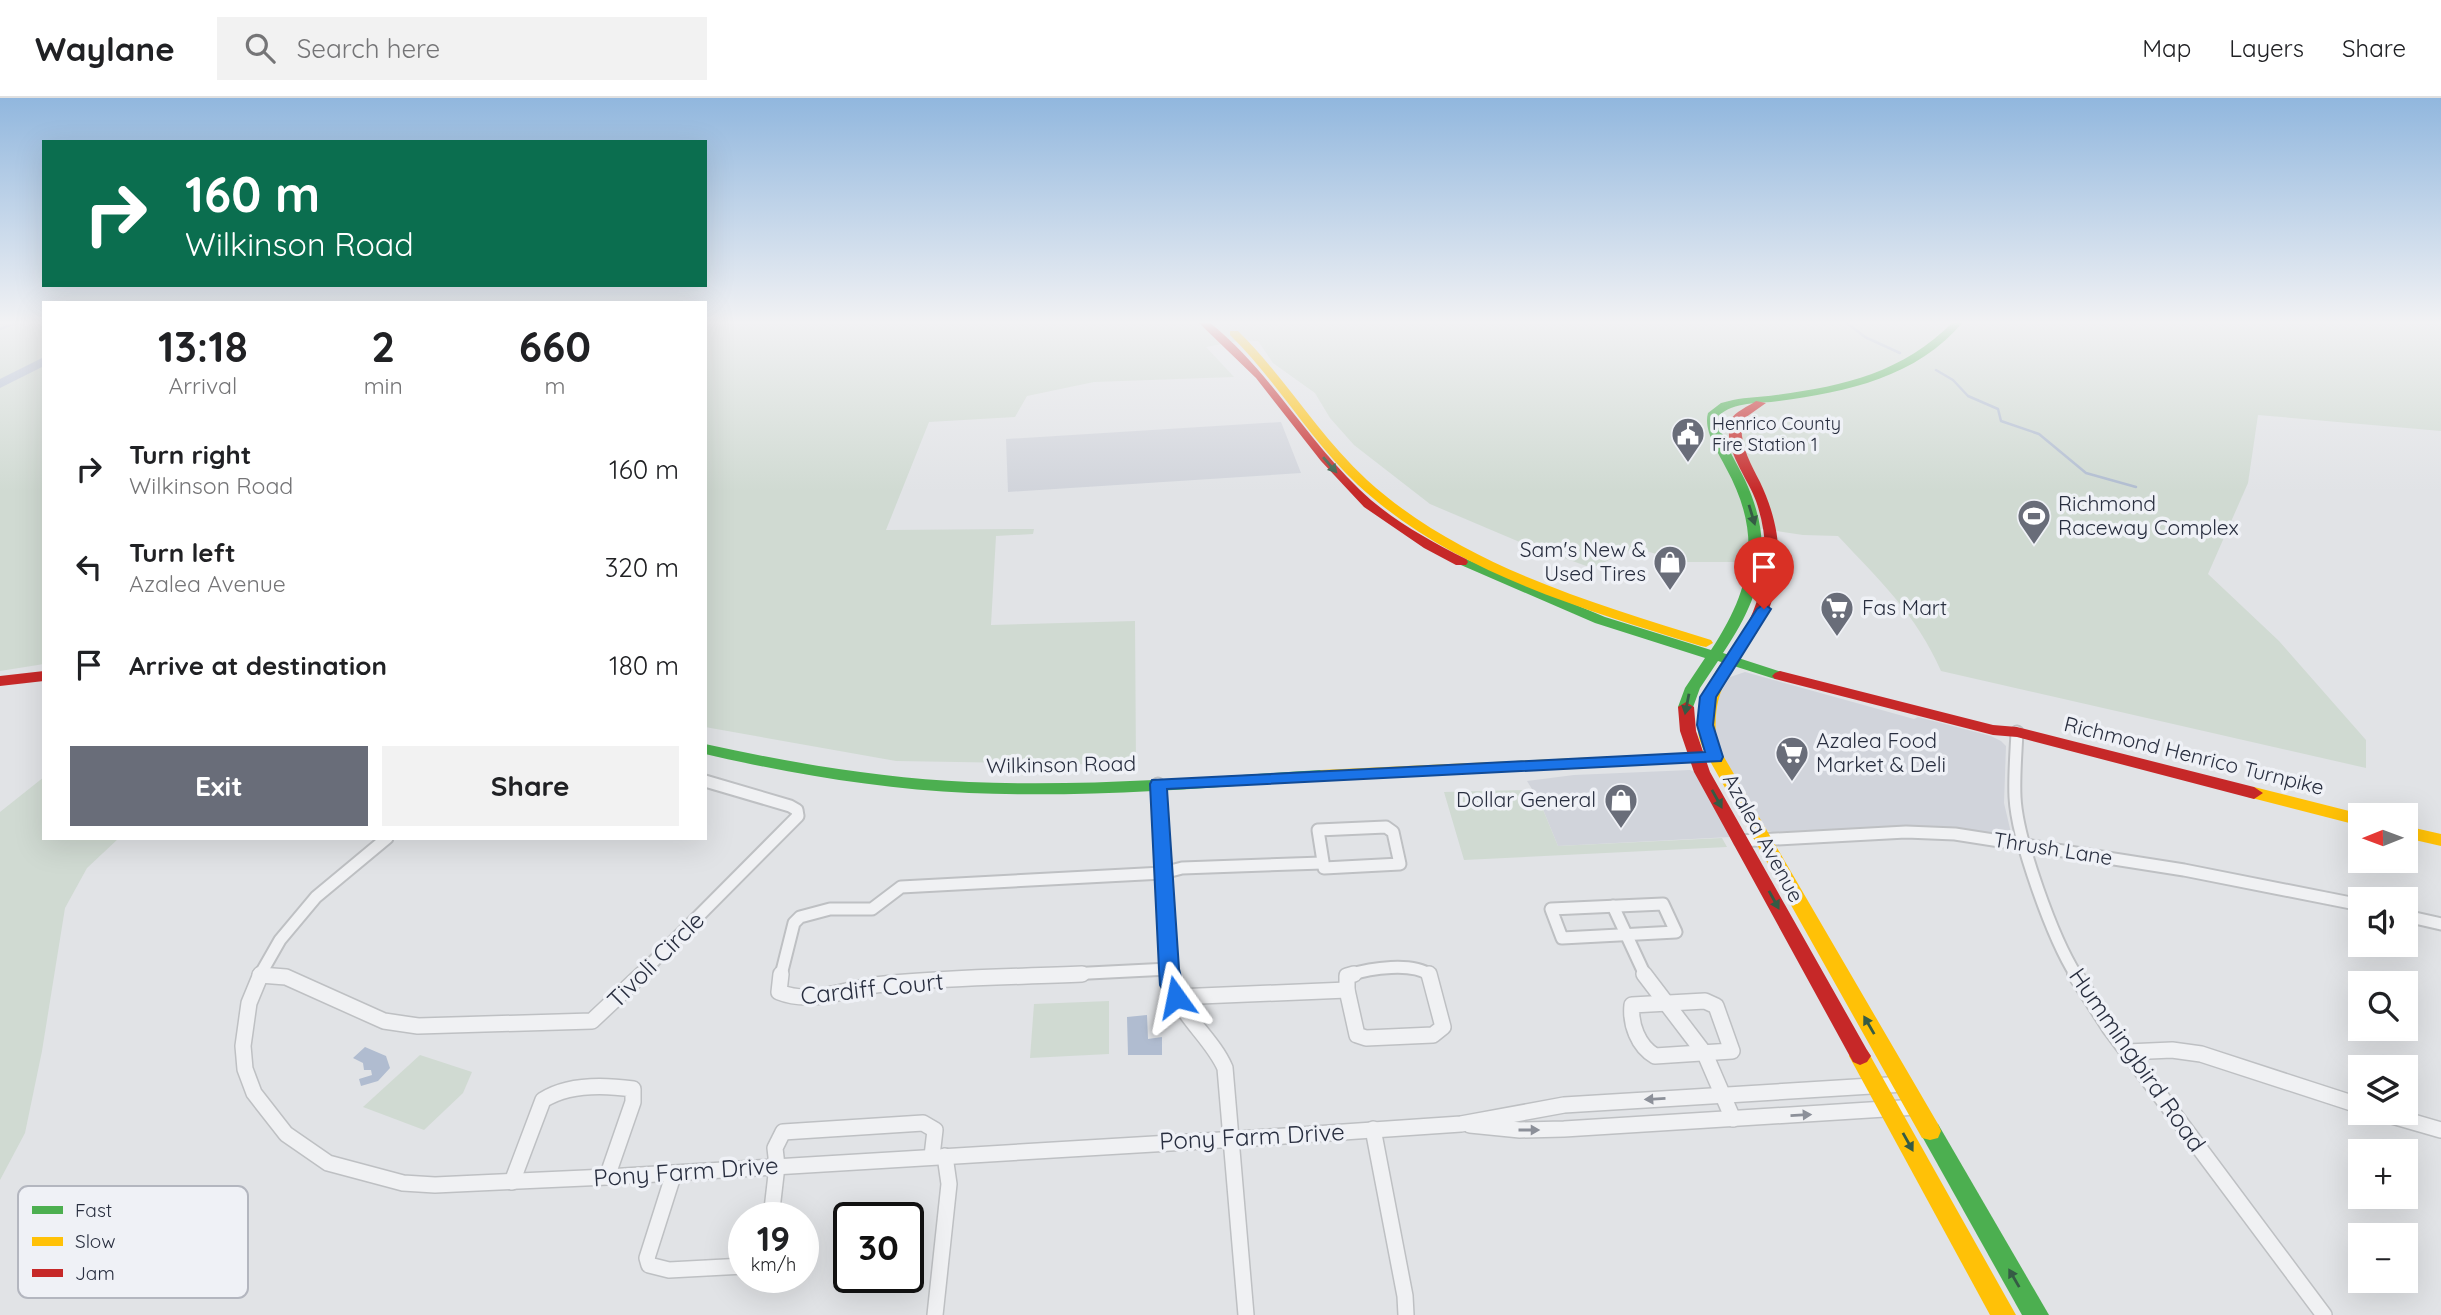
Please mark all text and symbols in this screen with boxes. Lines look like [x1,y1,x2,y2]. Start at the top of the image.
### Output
search box [217,17,707,80]
text: Waylane [35,28,175,69]
icon: search [241,29,279,67]
text: Search here [297,32,440,65]
text: Map [2142,33,2191,63]
text: Layers [2229,33,2304,63]
text: Share [2342,33,2406,63]
text: 160 m [185,163,320,224]
icon: right [70,168,161,259]
text: Wilkinson Road [185,224,414,264]
text: 13:18 [158,320,248,373]
text: 2 [371,320,395,373]
text: 660 [519,320,591,373]
text: Arrival [168,371,237,400]
text: min [364,371,403,400]
text: m [544,371,565,400]
place label: Henrico County Fire Station 1 [1712,412,1841,456]
public building icon: Henrico County Fire Station 1 [1669,415,1707,464]
text: Turn right [129,438,251,471]
icon: right [70,450,108,488]
text: 160 m [609,453,679,486]
one-way arrow [1322,456,1338,474]
text: Wilkinson Road [129,471,293,500]
place label: Richmond Raceway Complex [2058,490,2239,540]
sports icon: Richmond Raceway Complex [2015,497,2053,546]
one-way arrow [1747,505,1757,526]
text: Turn left [129,536,236,569]
place label: Sam's New & Used Tires [1520,536,1646,586]
pin [1734,537,1794,609]
shop icon: Sam's New & Used Tires [1651,543,1689,592]
icon: left [70,548,108,586]
icon: arrive [1745,548,1783,586]
text: 320 m [605,551,679,584]
text: Azalea Avenue [129,569,286,598]
supermarket icon: Fas Mart [1818,589,1856,638]
place label: Fas Mart [1862,594,1947,620]
icon: arrive [70,646,108,684]
text: Arrive at destination [129,649,387,682]
text: 180 m [609,649,679,682]
one-way arrow [1682,693,1693,715]
street label: Richmond Henrico Turnpike [2062,710,2327,800]
place label: Azalea Food Market & Deli [1816,727,1946,777]
supermarket icon: Azalea Food Market & Deli [1773,734,1811,783]
button: Exit [70,746,368,826]
button: Share [382,746,679,826]
street label: Wilkinson Road [986,750,1136,778]
street label: Azalea Avenue [1718,769,1810,906]
shop icon: Dollar General [1602,781,1640,830]
place label: Dollar General [1456,786,1596,812]
one-way arrow [1711,790,1723,809]
north arrow [2348,803,2418,873]
map controls [2348,803,2418,1293]
street label: Thrush Lane [1992,826,2114,870]
button: sound [2348,887,2418,957]
one-way arrow [1768,891,1780,910]
street label: Tivoli Circle [601,905,710,1014]
position arrow [1139,960,1213,1034]
street label: Hummingbird Road [2063,962,2213,1157]
street label: Cardiff Court [799,966,945,1010]
button: search [2348,971,2418,1041]
one-way arrow [1863,1016,1876,1035]
button: layers [2348,1055,2418,1125]
one-way arrow [1644,1094,1666,1105]
one-way arrow [1790,1109,1812,1120]
street label: Pony Farm Drive [1158,1116,1345,1156]
one-way arrow [1518,1124,1540,1136]
one-way arrow [1902,1132,1914,1152]
button: + [2348,1139,2418,1209]
street label: Pony Farm Drive [592,1150,780,1192]
legend [18,1186,248,1298]
text: Fast [75,1198,112,1222]
speed limit sign: 30 [833,1202,924,1293]
text: 19 [757,1216,790,1260]
button: − [2348,1223,2418,1293]
text: Slow [75,1229,116,1253]
text: km/h [751,1253,796,1276]
text: Jam [75,1261,115,1285]
one-way arrow [2008,1268,2021,1287]

